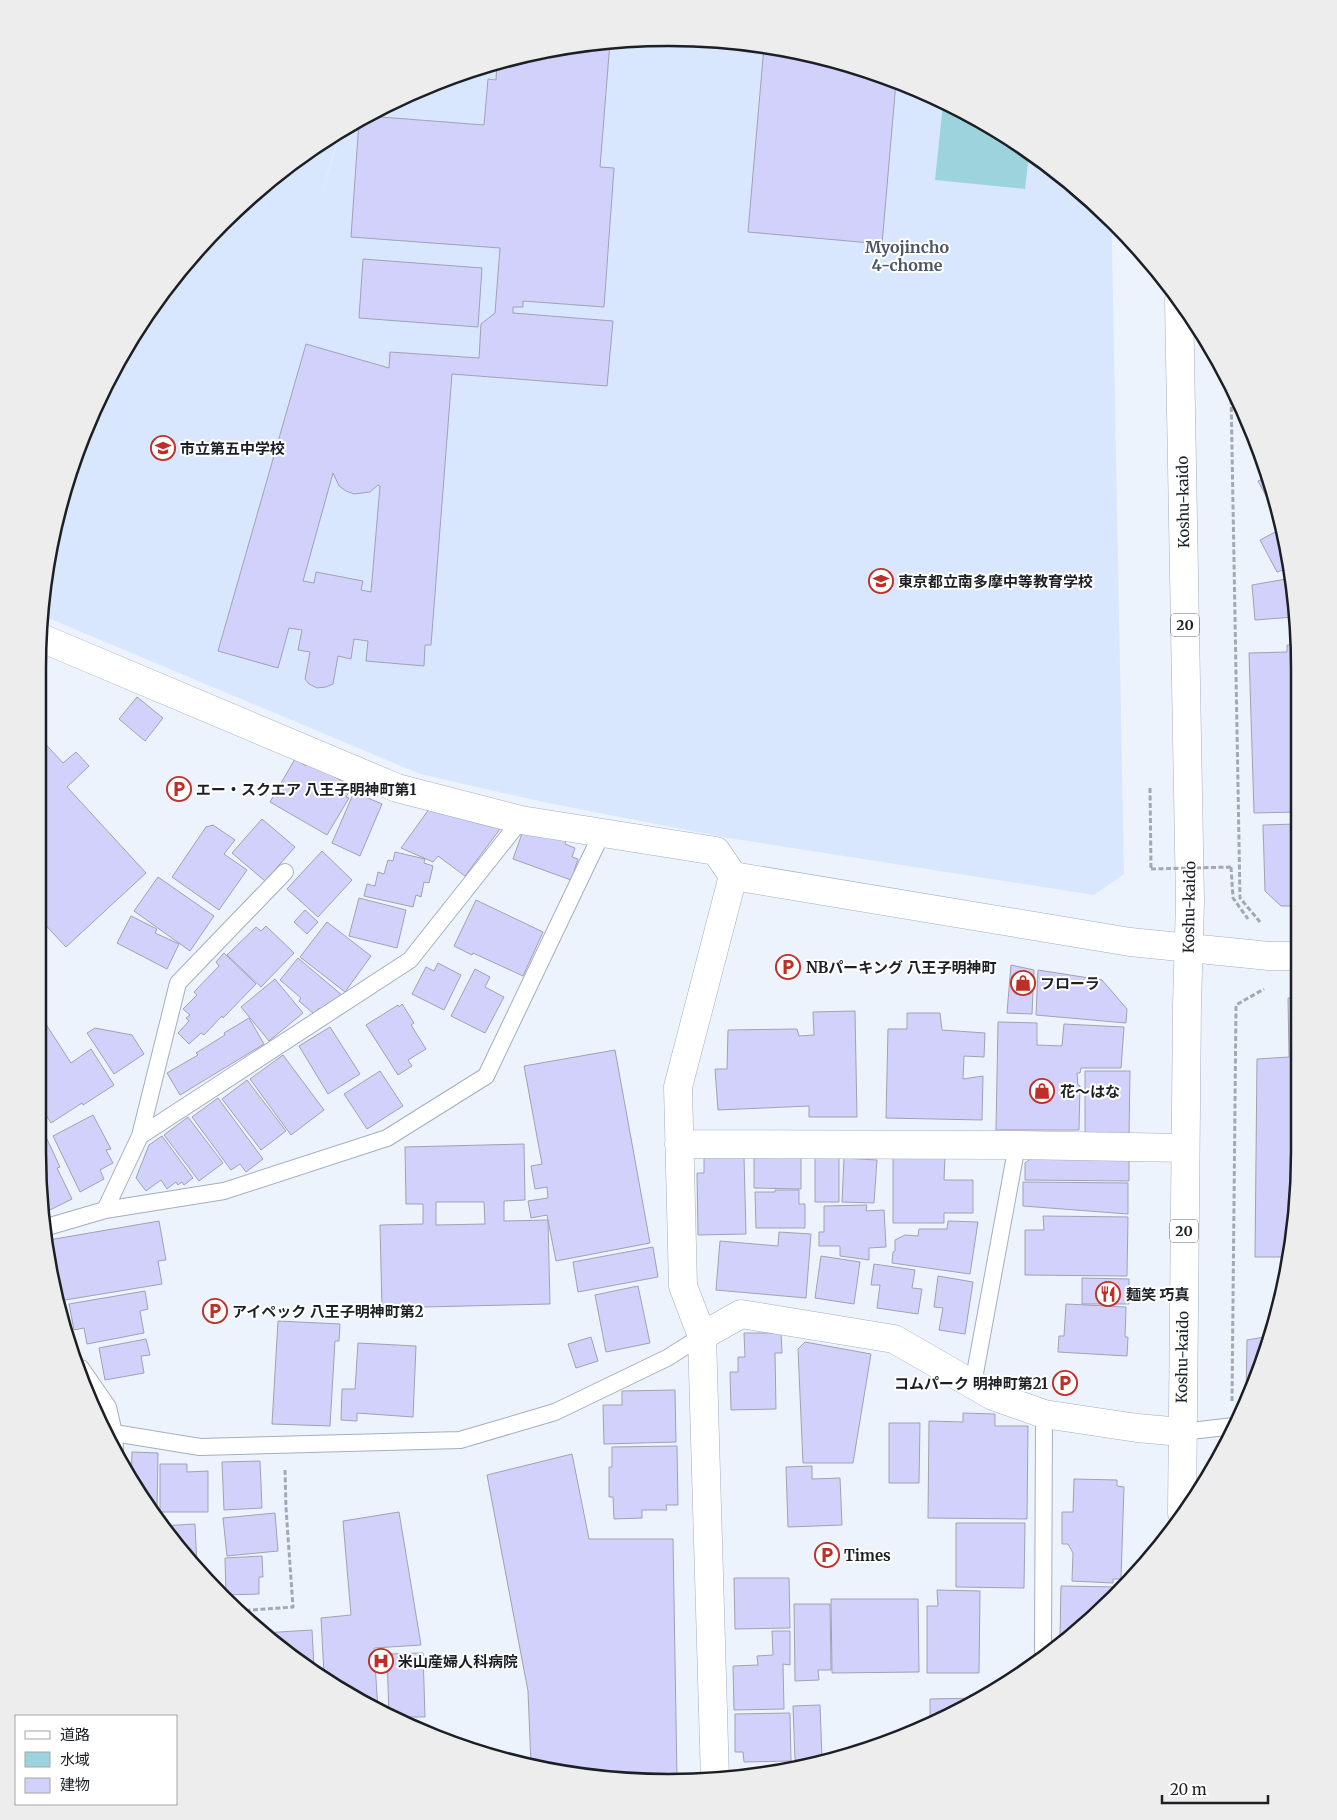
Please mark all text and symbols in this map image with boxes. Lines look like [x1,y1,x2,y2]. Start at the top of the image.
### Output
district label: Myojincho 4-chome [865,237,949,275]
school or university icon: 市立第五中学校 [150,435,176,461]
place label: 市立第五中学校 [180,439,285,458]
street label: Koshu-kaido [1173,455,1193,548]
school or university icon: 東京都立南多摩中等教育学校 [868,568,894,594]
place label: 東京都立南多摩中等教育学校 [898,572,1093,591]
road number: 20 [1171,614,1199,636]
parking icon: エー・スクエア 八王子明神町第1 [166,776,192,802]
place label: エー・スクエア 八王子明神町第1 [196,780,417,799]
street label: Koshu-kaido [1179,860,1199,953]
parking icon: NBパーキング 八王子明神町 [775,954,801,980]
place label: NBパーキング 八王子明神町 [806,958,996,977]
shop icon: フローラ [1010,970,1036,996]
place label: フローラ [1040,974,1100,993]
shop icon: 花～はな [1029,1078,1055,1104]
place label: 花～はな [1060,1082,1120,1101]
road number: 20 [1170,1220,1198,1242]
restaurant icon: 麺笑 巧真 [1095,1281,1121,1307]
place label: 麺笑 巧真 [1126,1285,1190,1304]
parking icon: アイペック 八王子明神町第2 [202,1298,228,1324]
place label: アイペック 八王子明神町第2 [232,1302,424,1321]
street label: Koshu-kaido [1172,1310,1192,1403]
parking icon: コムパーク 明神町第21 [1052,1370,1078,1396]
place label: コムパーク 明神町第21 [894,1374,1048,1393]
parking icon: Times [814,1542,840,1568]
place label: Times [844,1546,891,1565]
hospital icon: 米山産婦人科病院 [368,1648,394,1674]
place label: 米山産婦人科病院 [398,1652,518,1671]
legend [15,1715,178,1805]
text: 道路 [60,1725,90,1744]
text: 水域 [60,1750,90,1769]
scale bar [1162,1772,1268,1804]
text: 建物 [60,1775,90,1794]
text: 20 m [1170,1780,1207,1799]

